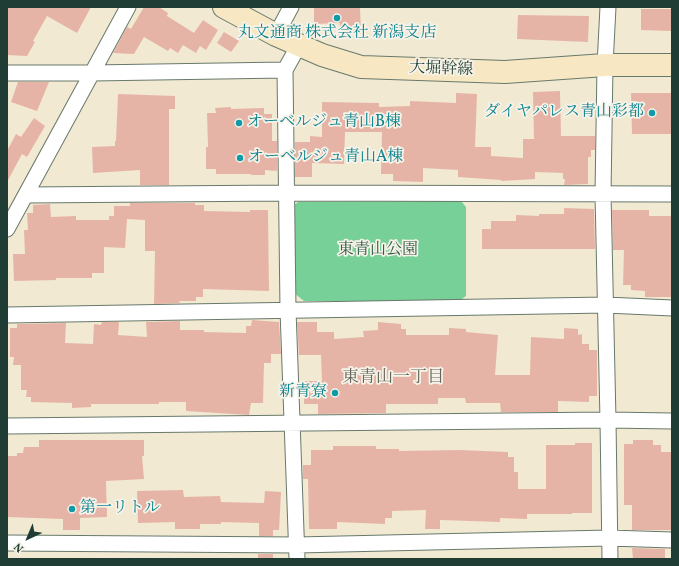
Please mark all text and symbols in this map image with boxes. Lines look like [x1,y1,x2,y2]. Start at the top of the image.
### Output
marker: 丸文通商 株式会社 新潟支店 [332,13,342,23]
place label: 丸文通商 株式会社 新潟支店 [238,24,436,44]
street label: 大堀幹線 [409,59,473,81]
place label: ダイヤパレス青山彩都 [484,103,644,123]
marker: ダイヤパレス青山彩都 [647,108,657,118]
place label: オーベルジュ青山B棟 [247,113,401,133]
marker: オーベルジュ青山B棟 [234,118,244,128]
place label: オーベルジュ青山A棟 [248,148,403,168]
marker: オーベルジュ青山A棟 [235,153,245,163]
park label: 東青山公園 [338,241,418,261]
district label: 東青山一丁目 [342,369,444,389]
place label: 新青寮 [279,383,327,403]
marker: 新青寮 [330,388,340,398]
place label: 第一リトル [80,499,160,519]
marker: 第一リトル [67,504,77,514]
north arrow [8,518,48,558]
text: N [11,539,27,555]

